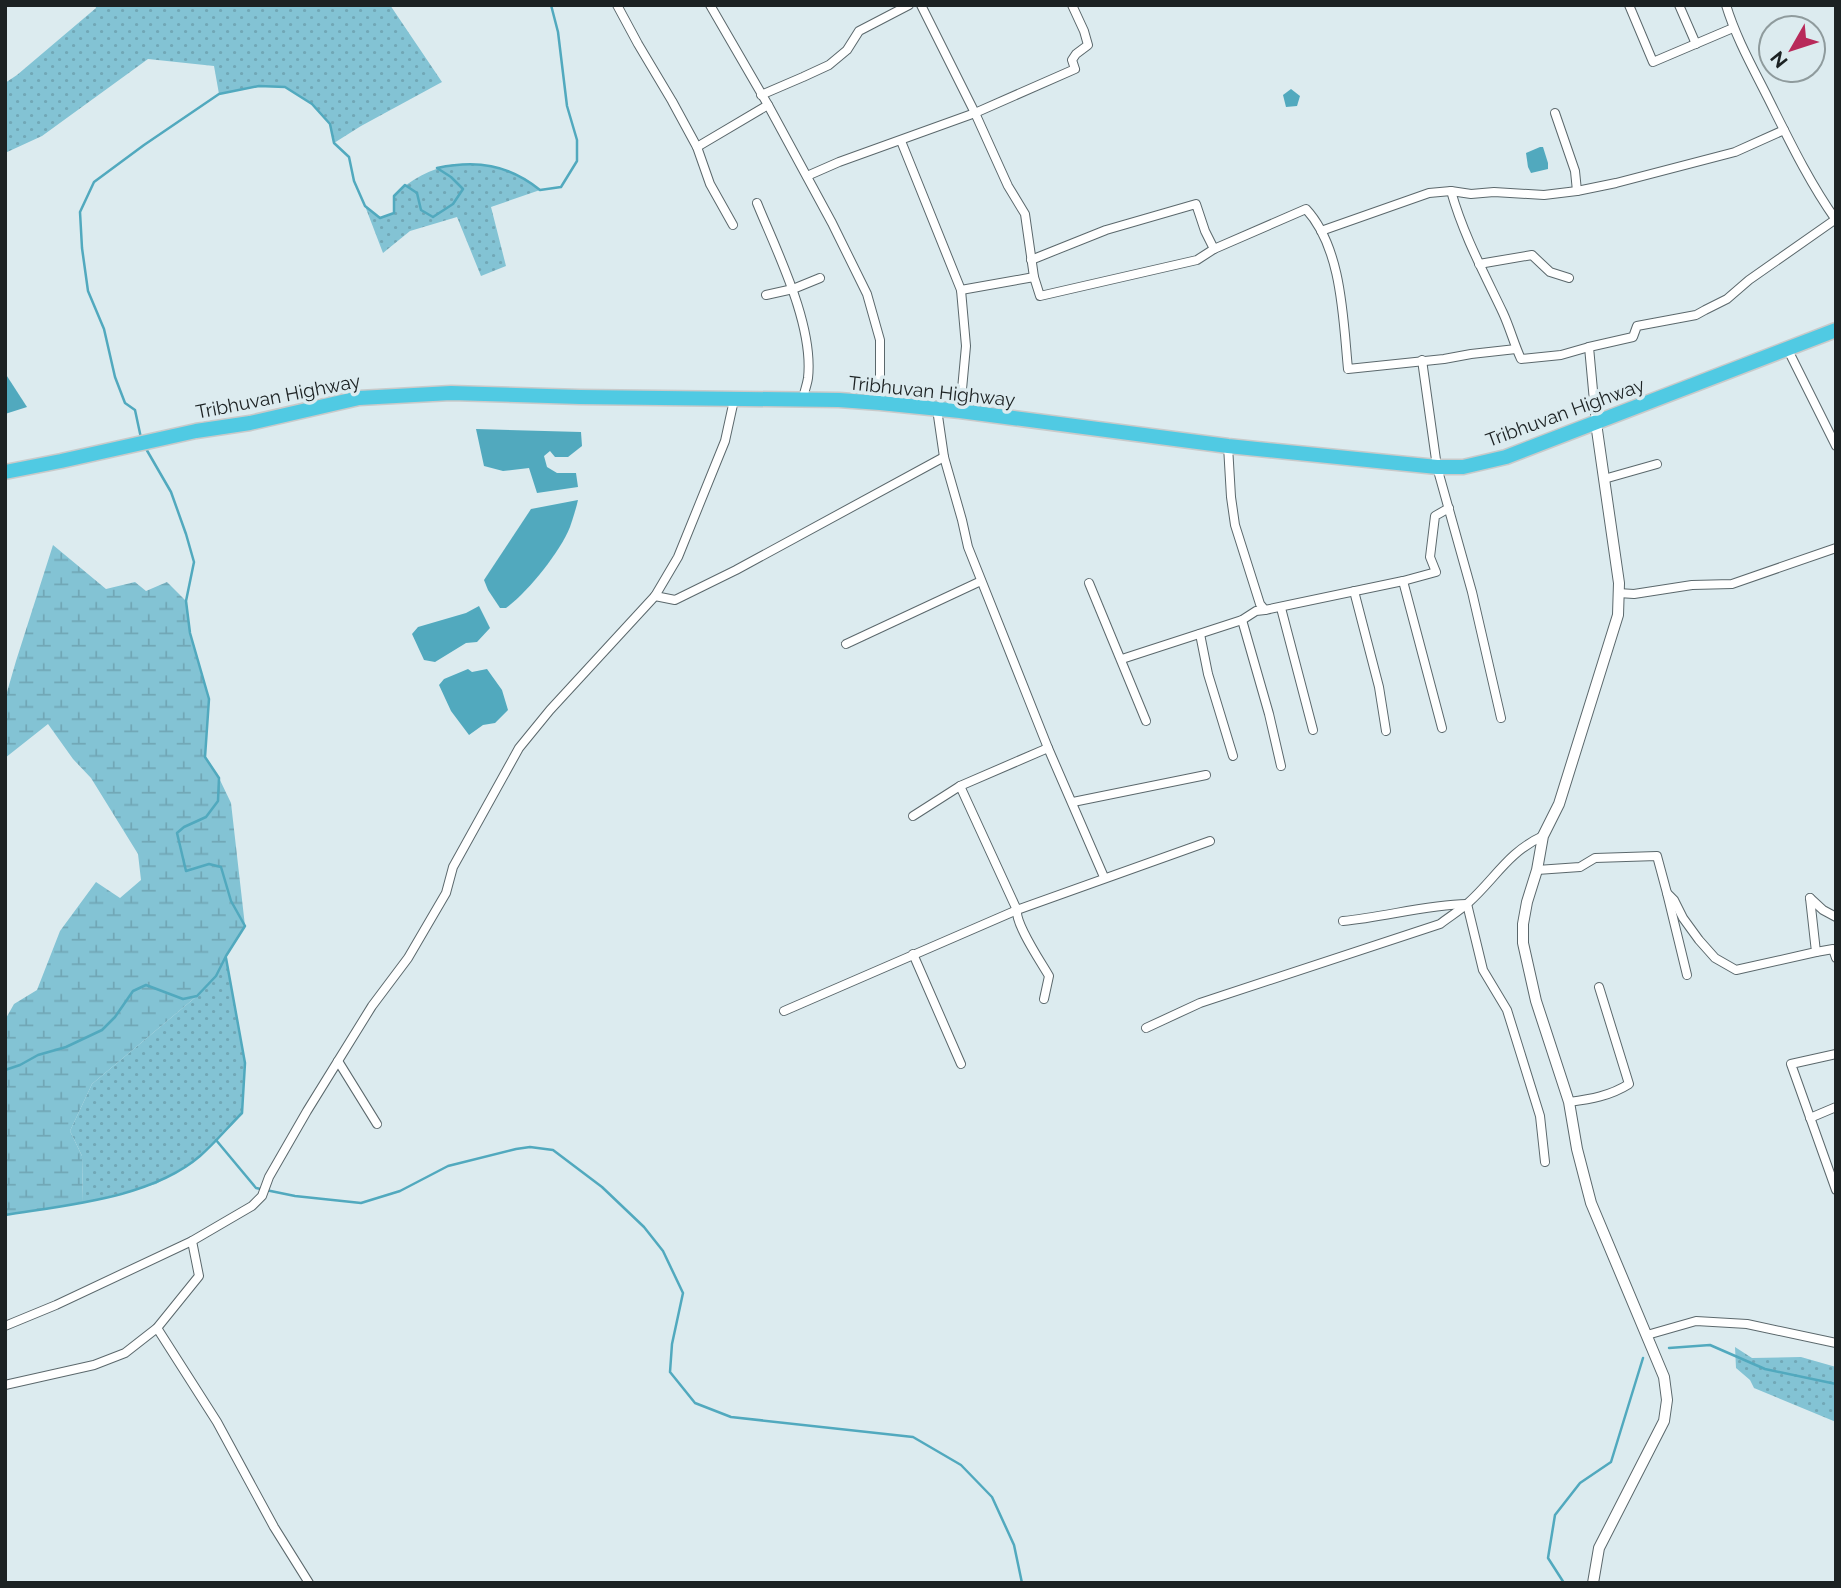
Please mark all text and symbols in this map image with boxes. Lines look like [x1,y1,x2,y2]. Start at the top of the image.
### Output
north arrow [1757,14,1827,84]
text: N [1766,47,1792,72]
street label: Tribhuvan Highway [194,369,362,423]
street label: Tribhuvan Highway [848,371,1016,411]
street label: Tribhuvan Highway [1483,373,1647,451]

